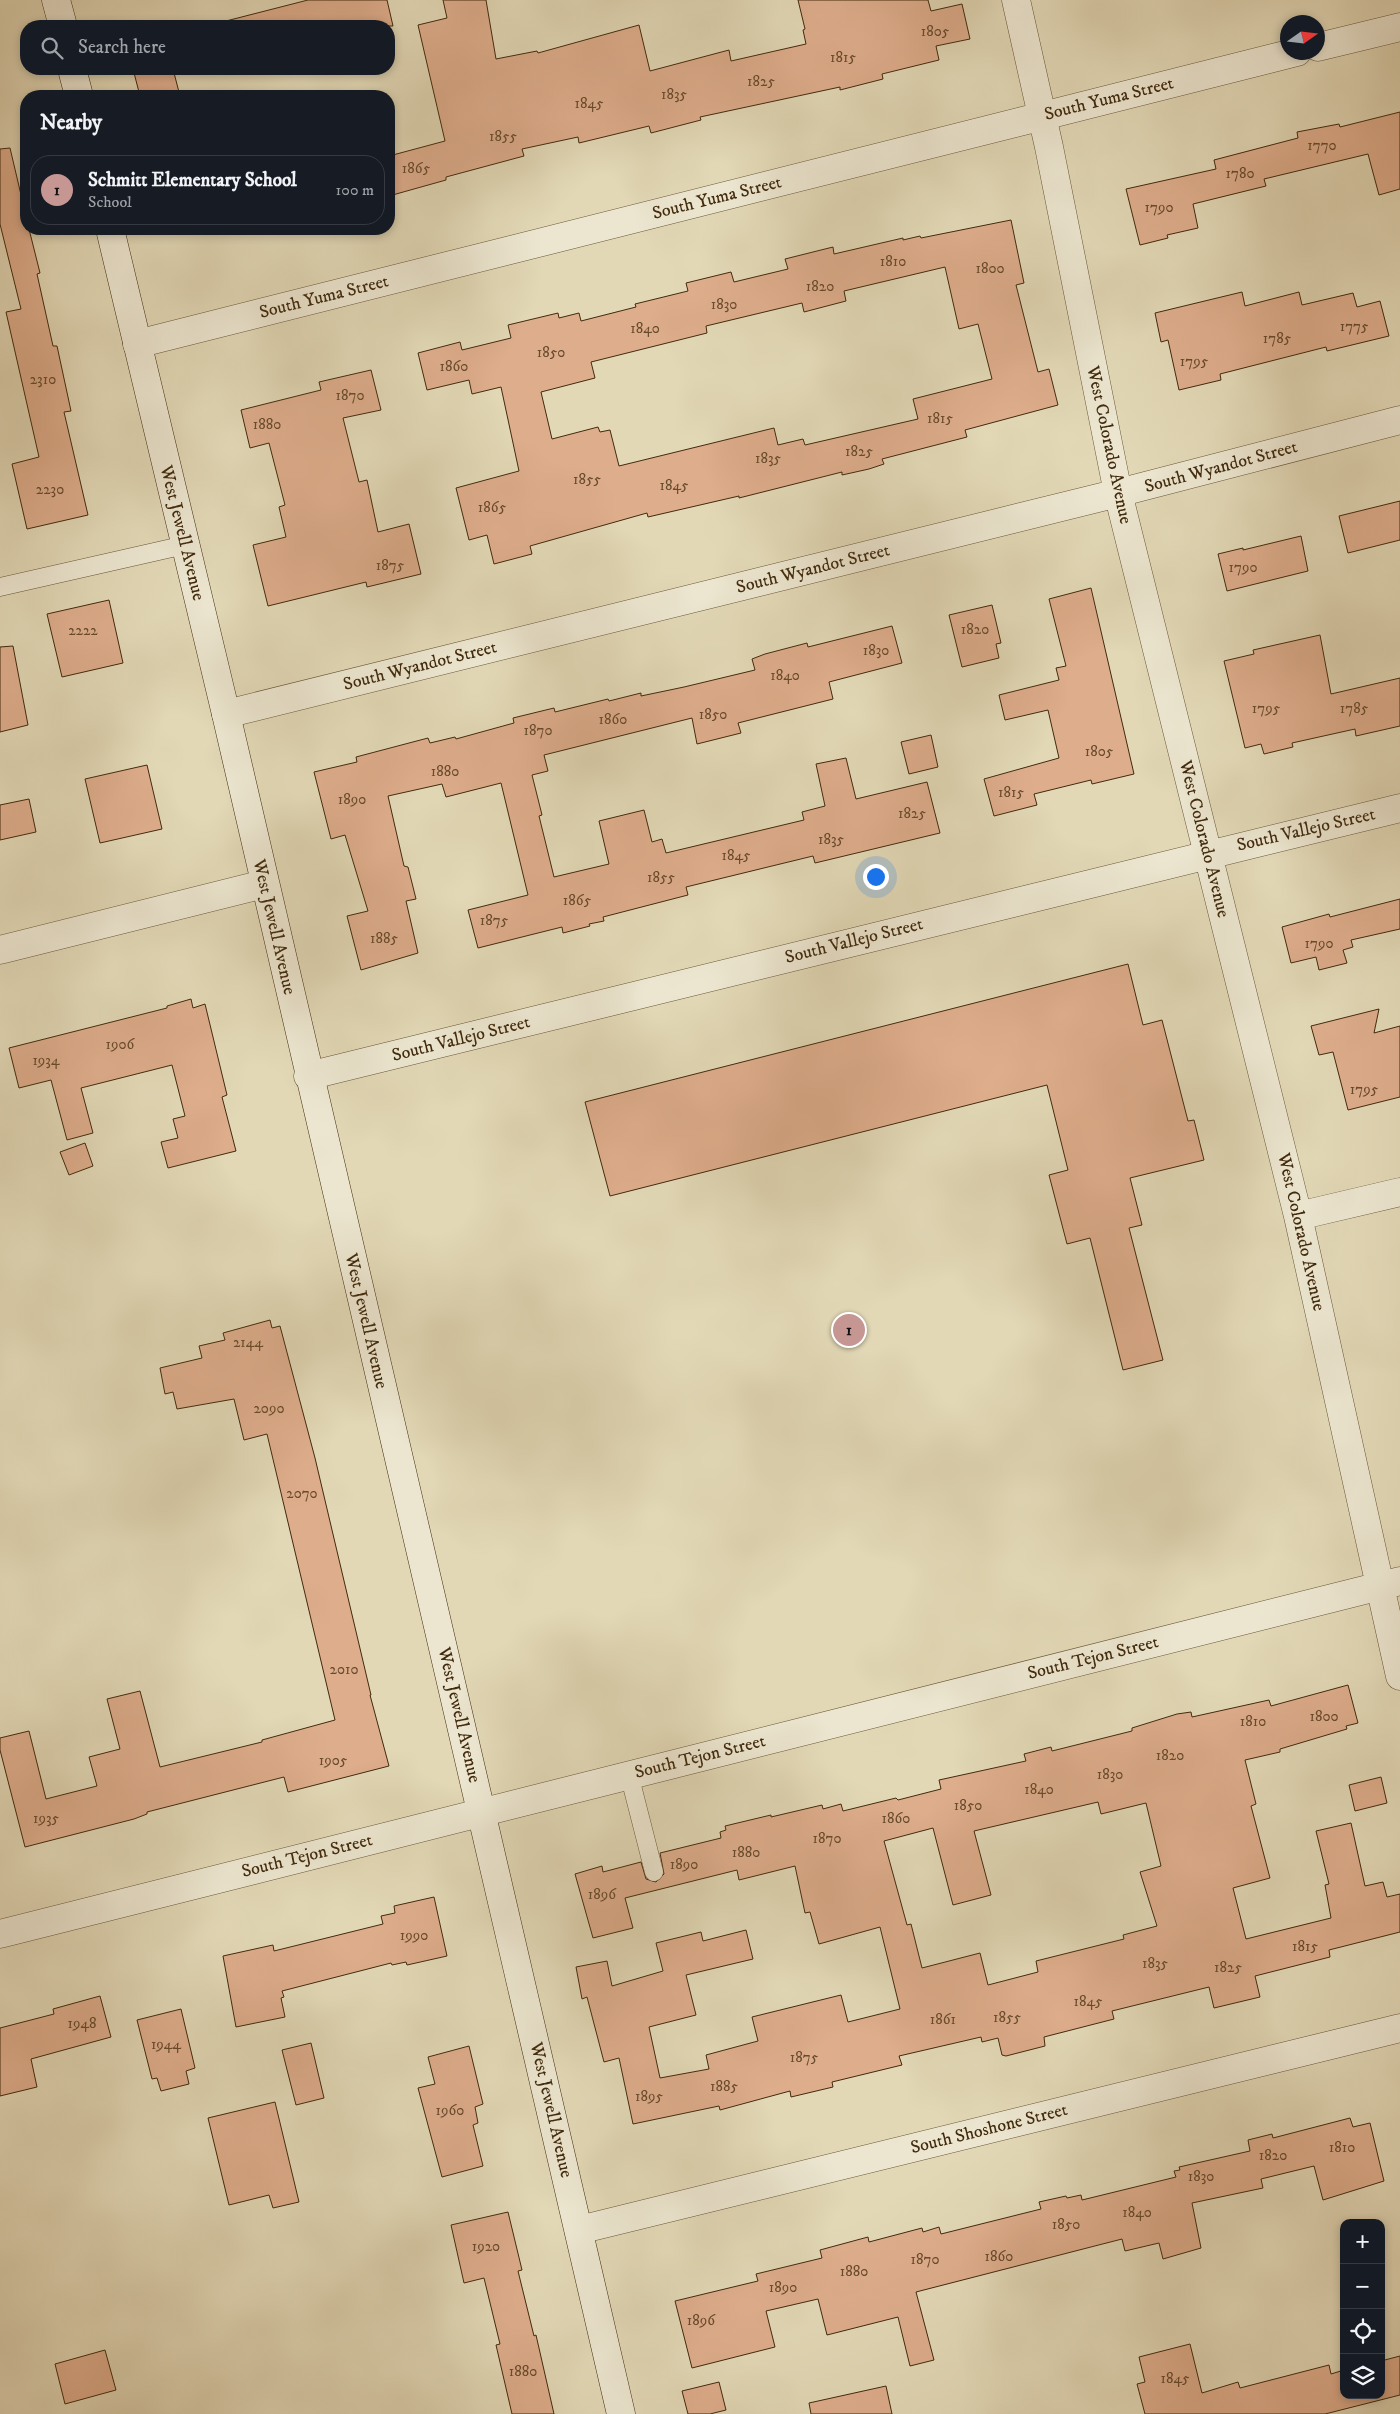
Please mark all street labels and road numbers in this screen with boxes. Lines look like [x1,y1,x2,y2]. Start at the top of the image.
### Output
street label: South Yuma Street [1042,72,1176,126]
street label: South Yuma Street [650,171,784,225]
street label: South Yuma Street [257,270,391,324]
street label: West Colorado Avenue [1081,363,1137,526]
street label: South Wyandot Street [1142,436,1300,498]
street label: West Jewell Avenue [154,462,209,603]
street label: South Wyandot Street [734,539,892,599]
street label: South Wyandot Street [341,636,499,696]
street label: West Colorado Avenue [1174,757,1234,920]
street label: South Vallejo Street [1235,803,1378,857]
street label: West Jewell Avenue [247,856,300,997]
street label: South Vallejo Street [783,913,926,969]
street label: South Vallejo Street [390,1011,533,1067]
street label: West Colorado Avenue [1272,1150,1330,1313]
street label: West Jewell Avenue [339,1250,392,1391]
street label: South Tejon Street [1025,1631,1161,1685]
street label: West Jewell Avenue [432,1644,485,1785]
street label: South Tejon Street [632,1730,768,1784]
street label: South Tejon Street [239,1829,375,1883]
street label: West Jewell Avenue [524,2039,577,2180]
street label: South Shoshone Street [908,2099,1070,2159]

